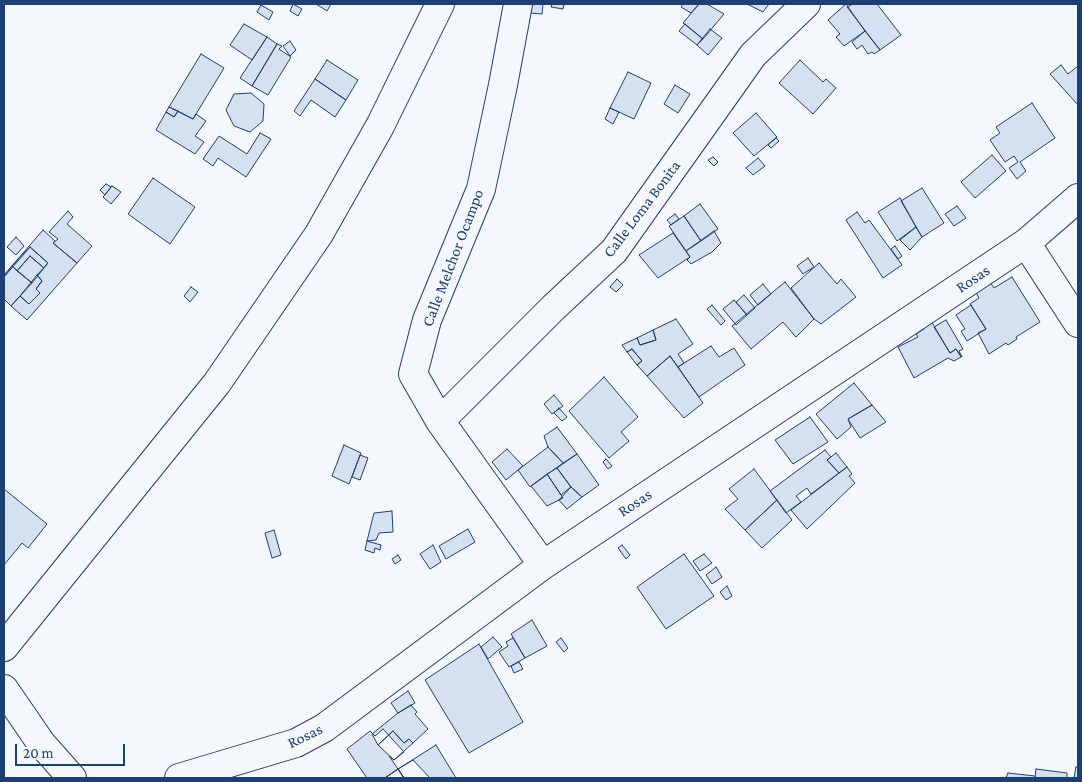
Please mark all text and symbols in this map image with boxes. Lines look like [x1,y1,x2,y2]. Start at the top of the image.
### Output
street label: Calle Loma Bonita [599,157,685,261]
street label: Calle Melchor Ocampo [418,187,488,329]
street label: Rosas [952,261,994,297]
street label: Rosas [614,485,656,521]
street label: Rosas [284,719,326,753]
scale bar [18,734,128,766]
text: 20 m [23,745,54,761]

